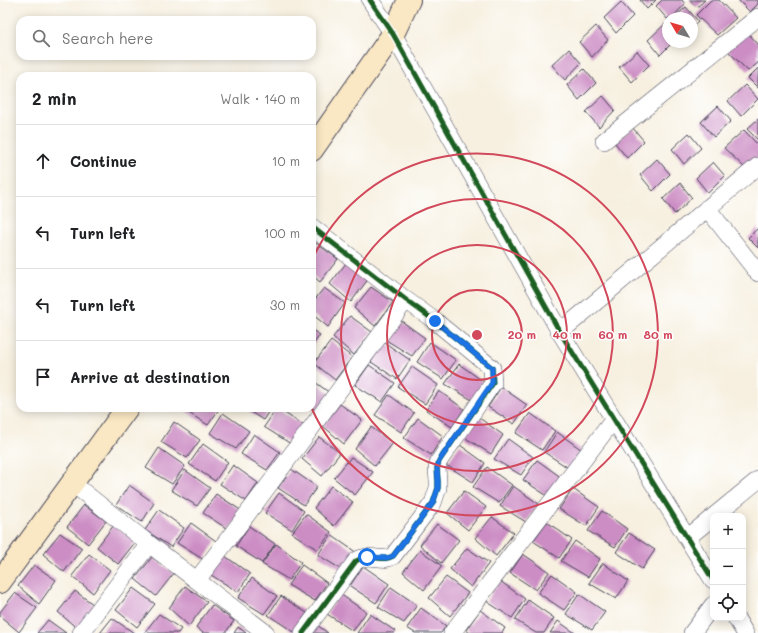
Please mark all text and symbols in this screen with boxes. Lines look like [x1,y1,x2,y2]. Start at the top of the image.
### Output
north arrow [662,12,698,48]
search box [16,16,316,60]
icon: search [30,27,52,49]
text: Search here [62,28,153,48]
text: 2 min [32,87,77,109]
text: Walk · 140 m [220,90,300,107]
icon: ahead [32,150,54,172]
text: Continue [70,151,137,171]
text: 10 m [272,152,300,169]
icon: left [32,222,54,244]
text: Turn left [70,223,135,243]
text: 100 m [264,224,300,241]
icon: left [32,294,54,316]
text: Turn left [70,295,135,315]
text: 30 m [270,296,300,313]
route end [426,312,444,330]
text: 20 m [508,326,536,342]
text: 40 m [552,326,582,342]
text: 60 m [599,326,627,342]
text: 80 m [643,326,673,342]
centre of rings [470,328,484,342]
icon: arrive [32,366,54,388]
text: Arrive at destination [70,367,230,387]
map controls [710,513,746,621]
button: + [710,513,746,549]
route start [358,548,376,566]
button: − [710,549,746,585]
button: locate [710,585,746,621]

